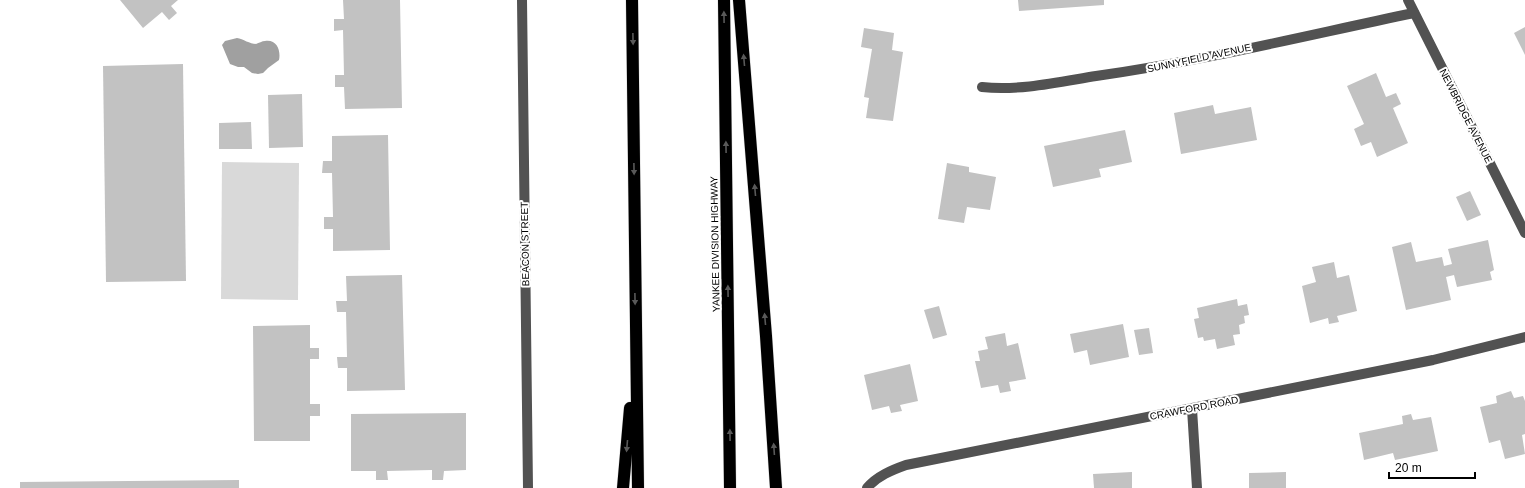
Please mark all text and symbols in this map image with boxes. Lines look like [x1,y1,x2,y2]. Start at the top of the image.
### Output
one-way arrow [721,10,727,23]
one-way arrow [630,33,636,46]
street label: SUNNYFIELD AVENUE [1146,42,1252,74]
one-way arrow [741,54,748,66]
street label: NEWBRIDGE AVENUE [1437,67,1495,165]
one-way arrow [723,140,729,153]
one-way arrow [631,163,637,176]
street label: YANKEE DIVISION HIGHWAY [708,176,722,312]
one-way arrow [751,184,758,196]
street label: BEACON STREET [519,202,531,286]
one-way arrow [725,284,731,297]
one-way arrow [632,293,639,305]
one-way arrow [761,313,768,325]
street label: CRAWFORD ROAD [1149,394,1239,422]
one-way arrow [727,428,733,441]
one-way arrow [623,440,630,452]
one-way arrow [770,443,777,455]
scale bar [1389,454,1475,480]
text: 20 m [1395,461,1422,475]

